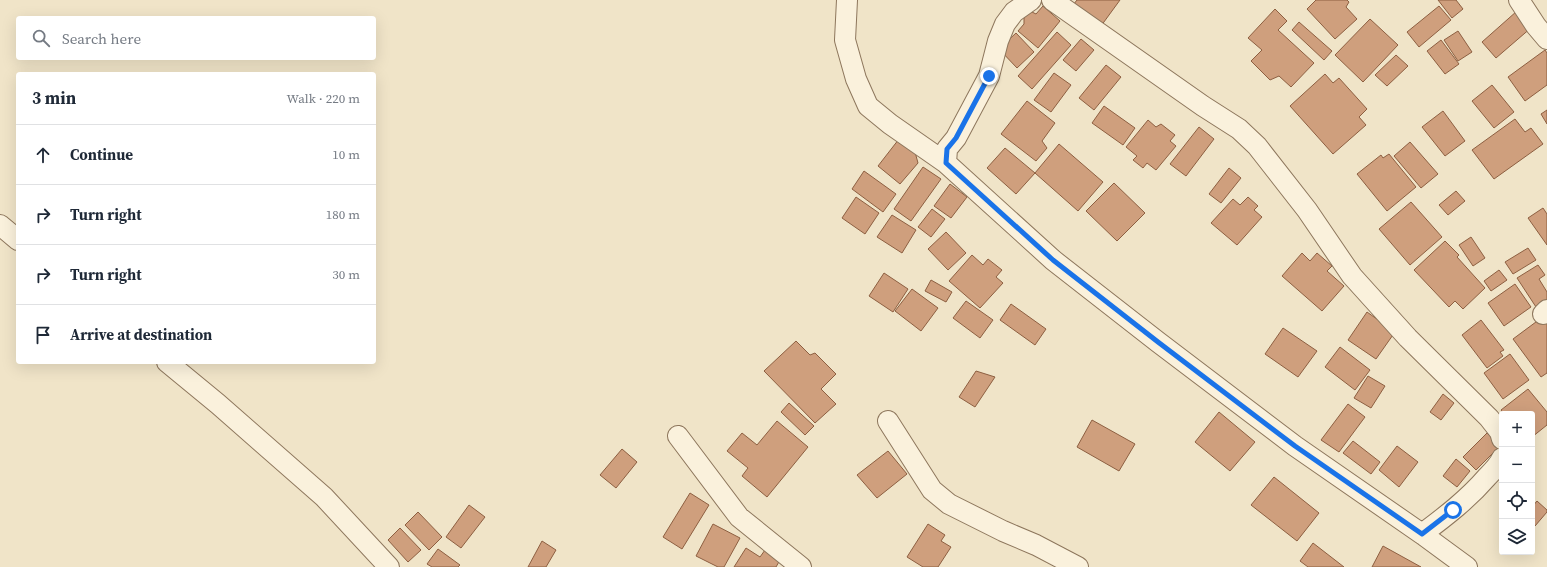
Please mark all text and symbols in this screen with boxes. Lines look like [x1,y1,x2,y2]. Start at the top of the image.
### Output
search box [16,16,376,60]
icon: search [30,27,52,49]
text: Search here [62,28,141,49]
route end [980,67,998,85]
text: 3 min [32,86,76,110]
text: Walk · 220 m [287,90,360,107]
icon: ahead [32,144,54,166]
text: Continue [70,144,133,165]
text: 10 m [332,146,360,163]
icon: right [32,204,54,226]
text: Turn right [70,204,142,225]
text: 180 m [326,206,360,223]
icon: right [32,264,54,286]
text: Turn right [70,264,142,285]
text: 30 m [332,266,360,283]
icon: arrive [32,324,54,346]
text: Arrive at destination [70,324,212,345]
map controls [1499,411,1535,555]
button: + [1499,411,1535,447]
button: − [1499,447,1535,483]
button: locate [1499,483,1535,519]
route start [1444,501,1462,519]
button: layers [1499,519,1535,555]

